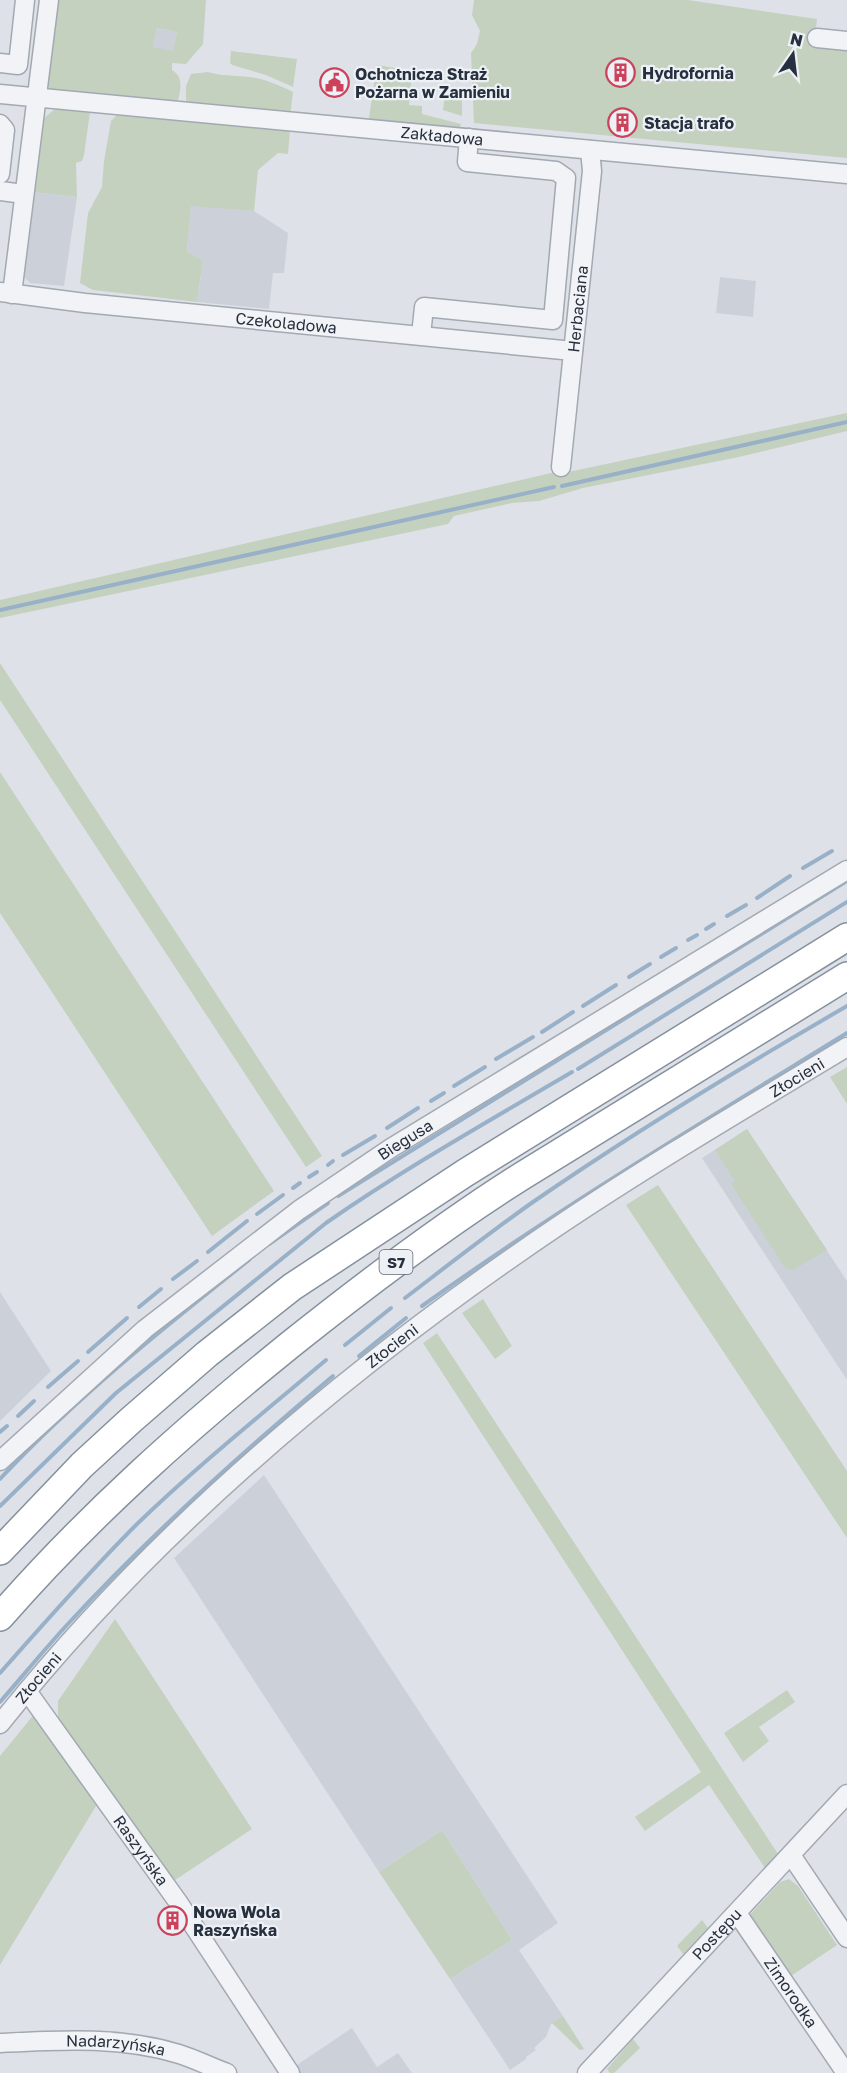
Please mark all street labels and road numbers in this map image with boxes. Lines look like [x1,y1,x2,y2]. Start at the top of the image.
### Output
street label: Zakładowa [400,122,484,150]
street label: Herbaciana [563,264,592,353]
street label: Czekoladowa [235,308,338,338]
street label: Złocieni [766,1053,828,1101]
street label: Biegusa [374,1115,436,1164]
road number: S7 [380,1250,412,1274]
street label: Złocieni [362,1319,422,1372]
street label: Złocieni [11,1648,66,1707]
street label: Raszyńska [109,1811,173,1889]
street label: Postępu [688,1904,746,1964]
street label: Zimorodka [760,1953,822,2032]
street label: Nadarzyńska [66,2030,168,2060]

